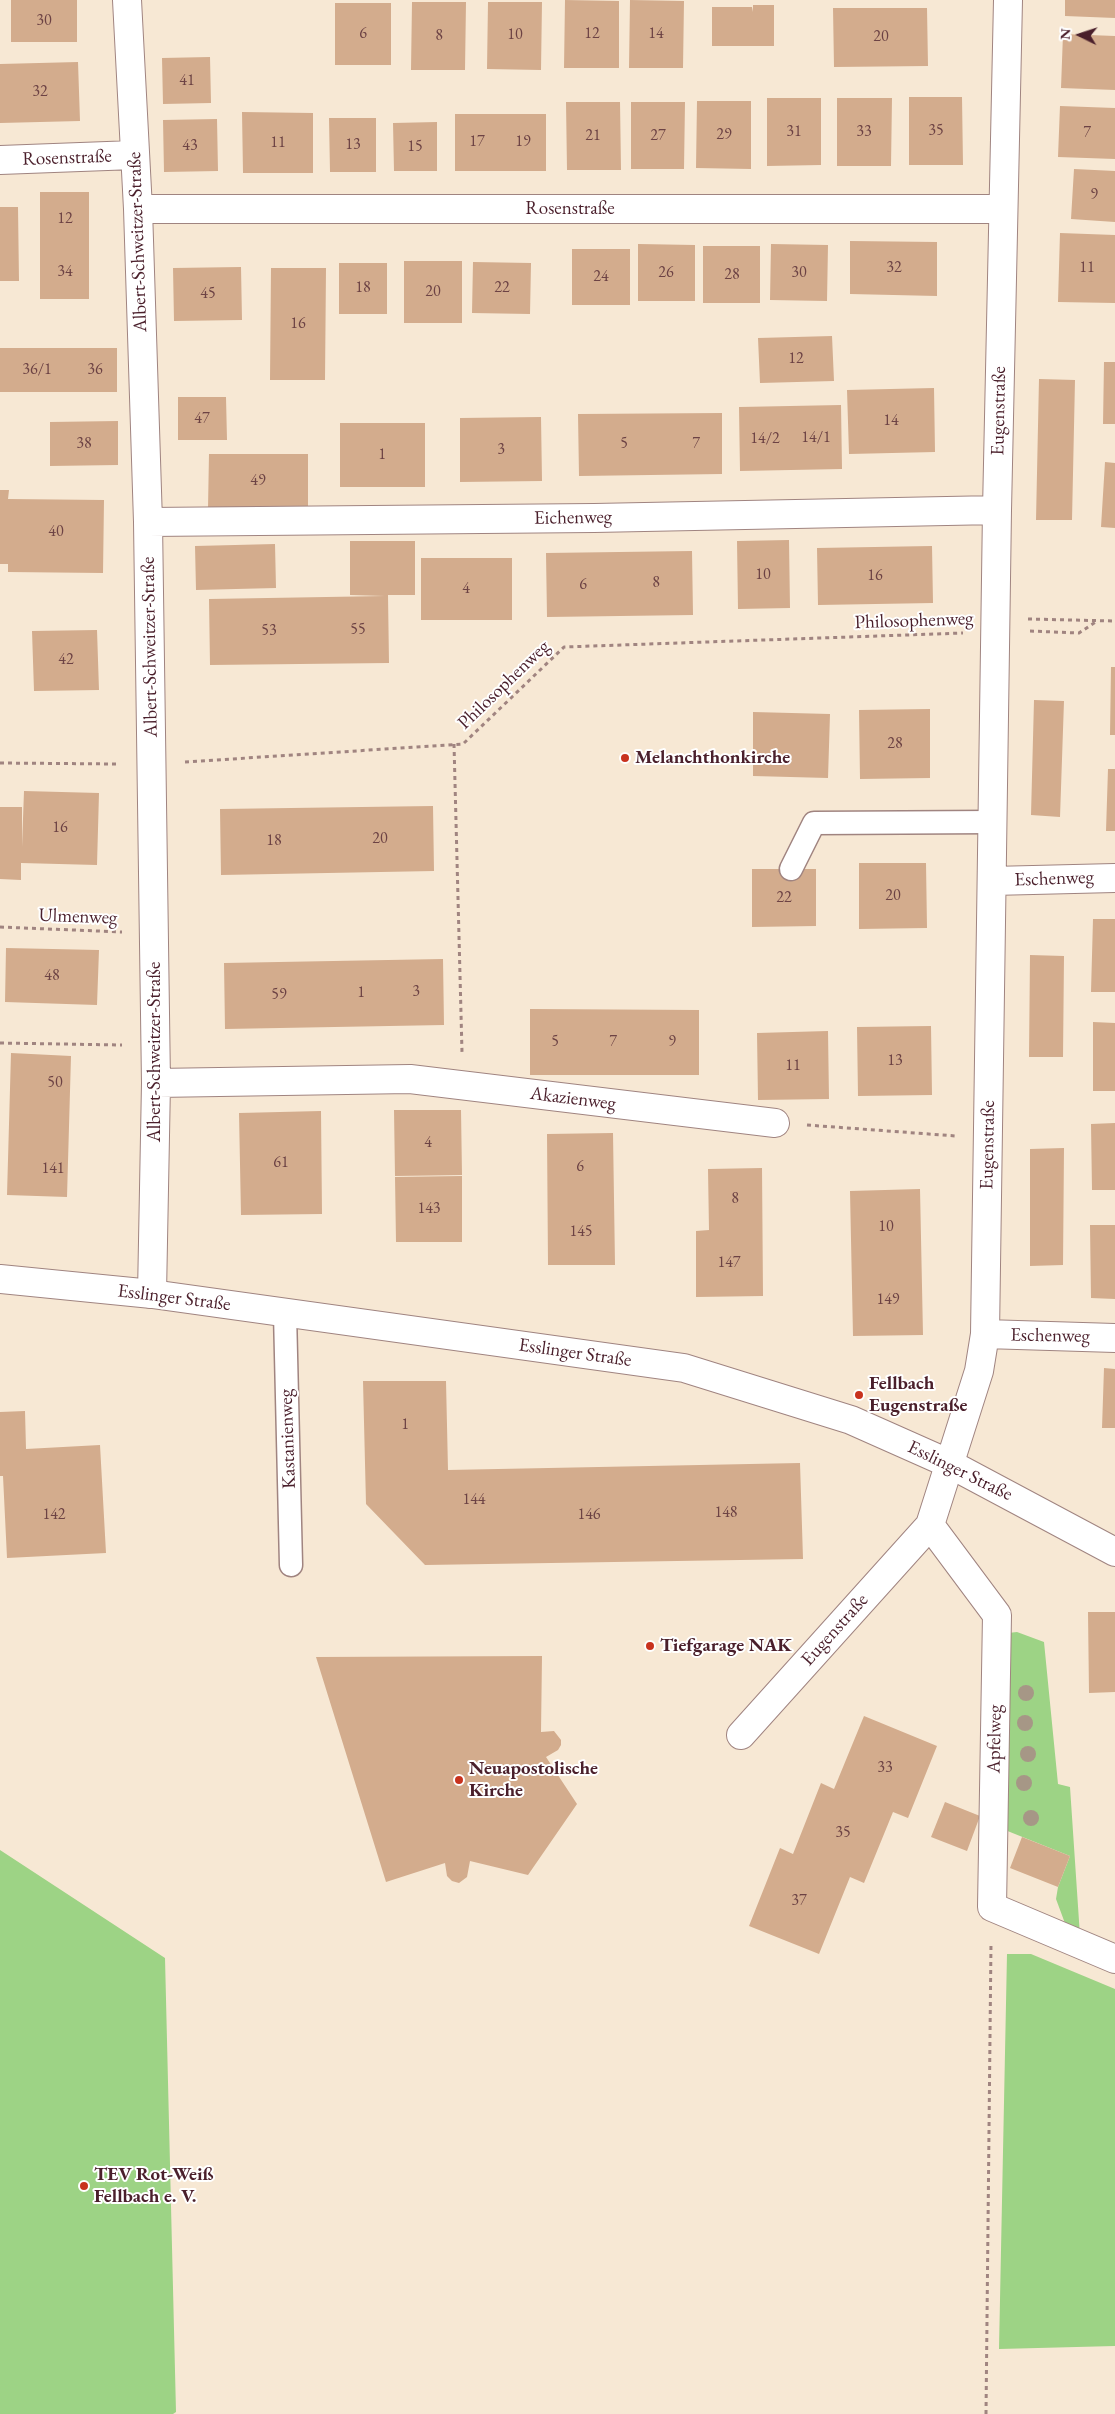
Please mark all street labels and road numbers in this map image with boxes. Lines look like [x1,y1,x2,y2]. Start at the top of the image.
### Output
street label: Rosenstraße [22,145,112,171]
street label: Albert-Schweitzer-Straße [123,151,153,333]
street label: Rosenstraße [525,198,615,220]
street label: Eugenstraße [987,366,1011,456]
street label: Eichenweg [534,506,612,530]
street label: Albert-Schweitzer-Straße [137,556,163,738]
street label: Philosophenweg [854,608,974,634]
street label: Philosophenweg [453,635,555,735]
street label: Eschenweg [1014,866,1094,892]
street label: Ulmenweg [38,904,118,930]
street label: Albert-Schweitzer-Straße [144,962,166,1142]
street label: Akazienweg [529,1082,617,1116]
street label: Eugenstraße [976,1100,1000,1190]
street label: Esslinger Straße [116,1280,232,1316]
street label: Eschenweg [1010,1324,1090,1348]
street label: Esslinger Straße [517,1334,633,1372]
street label: Kastanienweg [275,1389,301,1489]
street label: Esslinger Straße [904,1436,1016,1506]
street label: Eugenstraße [797,1589,873,1671]
street label: Apfelweg [983,1704,1007,1774]

